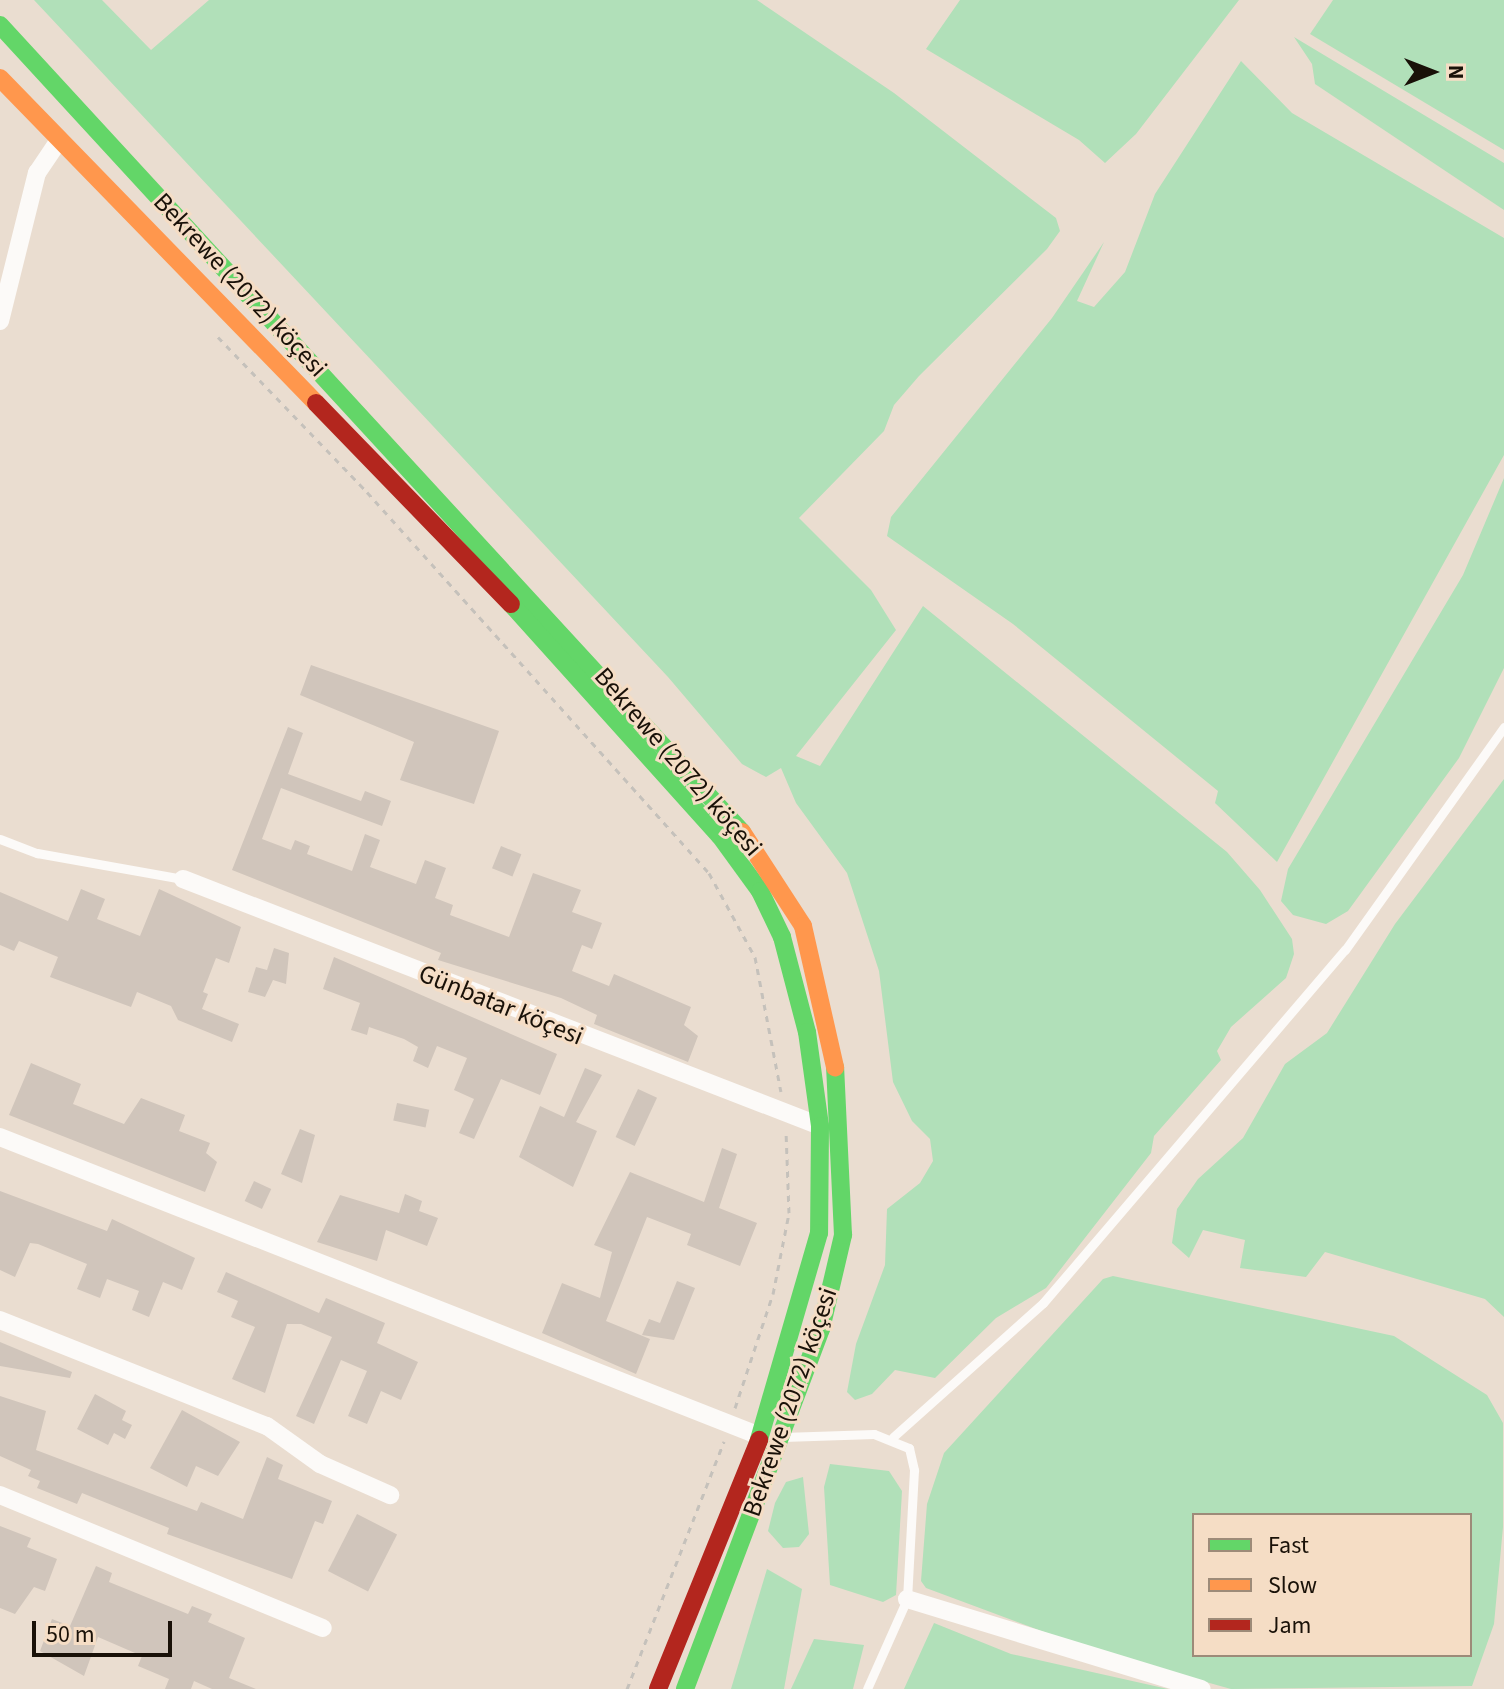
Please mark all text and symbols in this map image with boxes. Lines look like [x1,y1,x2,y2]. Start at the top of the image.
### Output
north arrow [1392,32,1472,112]
text: N [1440,65,1472,79]
street label: Bekrewe (2072) köçesi [147,187,333,383]
street label: Bekrewe (2072) köçesi [587,661,769,863]
street label: Günbatar köçesi [414,958,588,1052]
street label: Bekrewe (2072) köçesi [736,1283,844,1521]
legend [1192,1513,1472,1657]
text: Fast [1268,1528,1309,1563]
text: Slow [1268,1568,1317,1603]
scale bar [36,1605,176,1655]
text: Jam [1268,1608,1312,1643]
text: 50 m [46,1617,95,1652]

